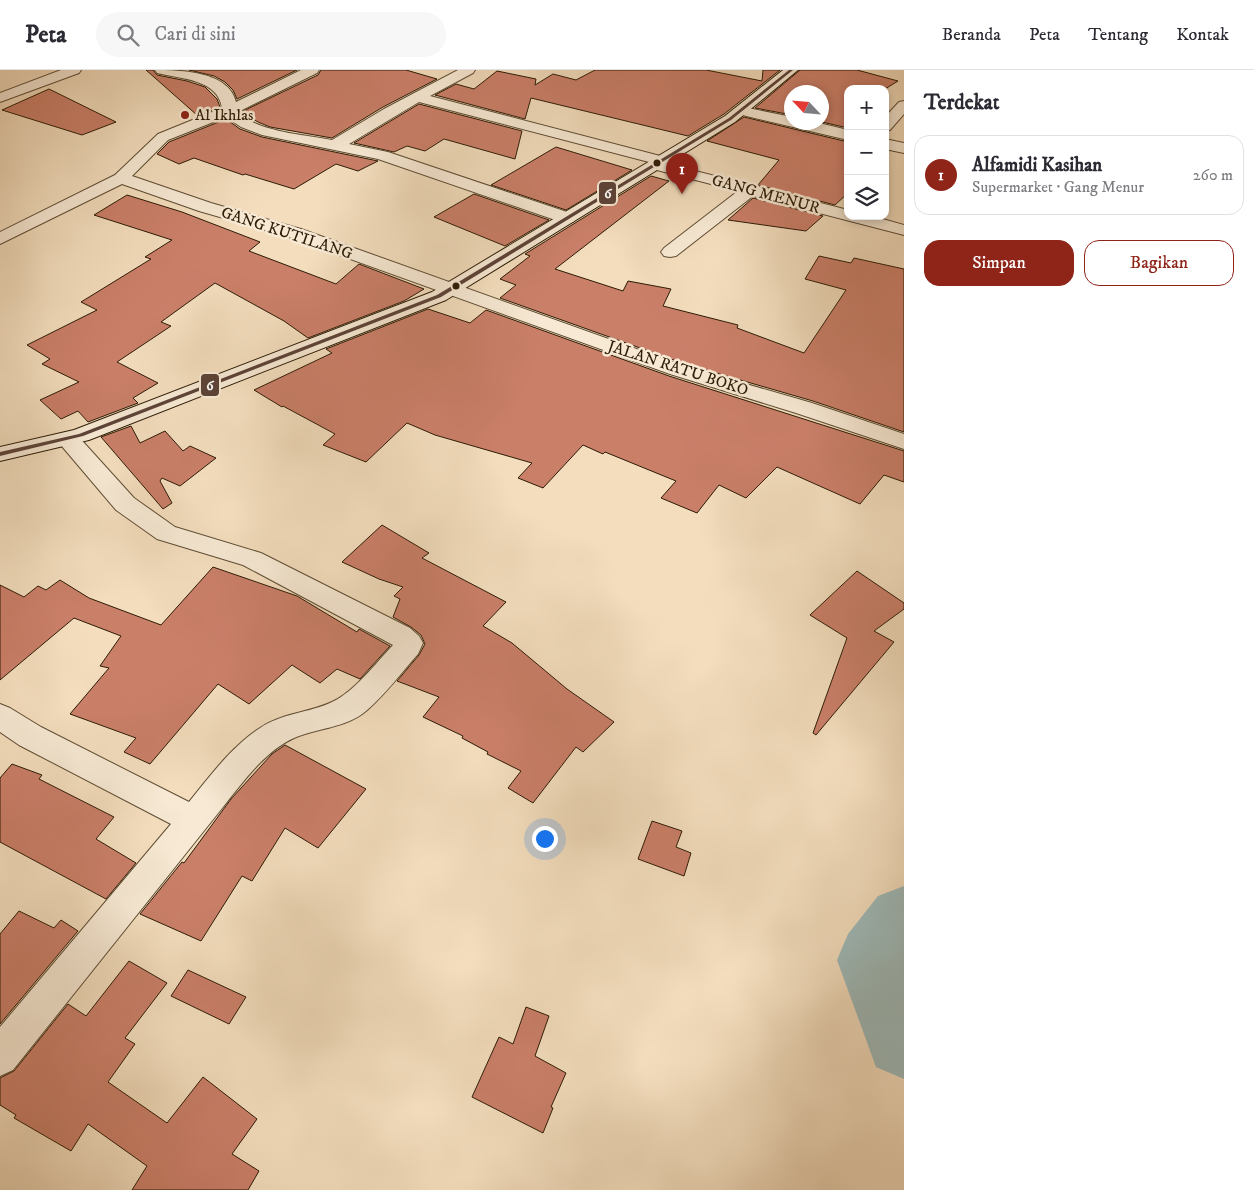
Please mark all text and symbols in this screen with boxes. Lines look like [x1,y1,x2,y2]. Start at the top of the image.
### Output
search box [96,12,446,57]
text: Peta [25,20,66,50]
icon: search [114,21,142,49]
text: Cari di sini [154,23,236,46]
text: Beranda [942,24,1001,46]
text: Peta [1029,24,1060,46]
text: Tentang [1088,24,1148,46]
text: Kontak [1176,24,1229,46]
north arrow [784,85,829,130]
map controls [844,85,889,220]
button: + [844,85,889,130]
text: Terdekat [924,90,999,116]
place label: Al Ikhlas [195,105,253,125]
marker: Al Ikhlas [179,109,191,121]
button: − [844,130,889,175]
pin: 1 [666,153,698,194]
text: Alfamidi Kasihan [972,154,1102,177]
unlabelled marker [652,158,662,168]
text: 1 [938,165,944,185]
text: 260 m [1193,165,1233,185]
street label: GANG MENUR [710,170,823,218]
button: layers [844,175,889,220]
text: Supermarket · Gang Menur [972,177,1144,197]
line badge: 6 [598,181,617,205]
text: 6 [604,185,612,203]
street label: GANG KUTILANG [219,202,355,264]
button: Simpan [924,240,1074,286]
button: Bagikan [1084,240,1234,286]
unlabelled marker [451,281,461,291]
street label: JALAN RATU BOKO [603,335,751,400]
line badge: 6 [200,373,220,397]
text: 6 [206,377,214,395]
your location [532,826,558,852]

